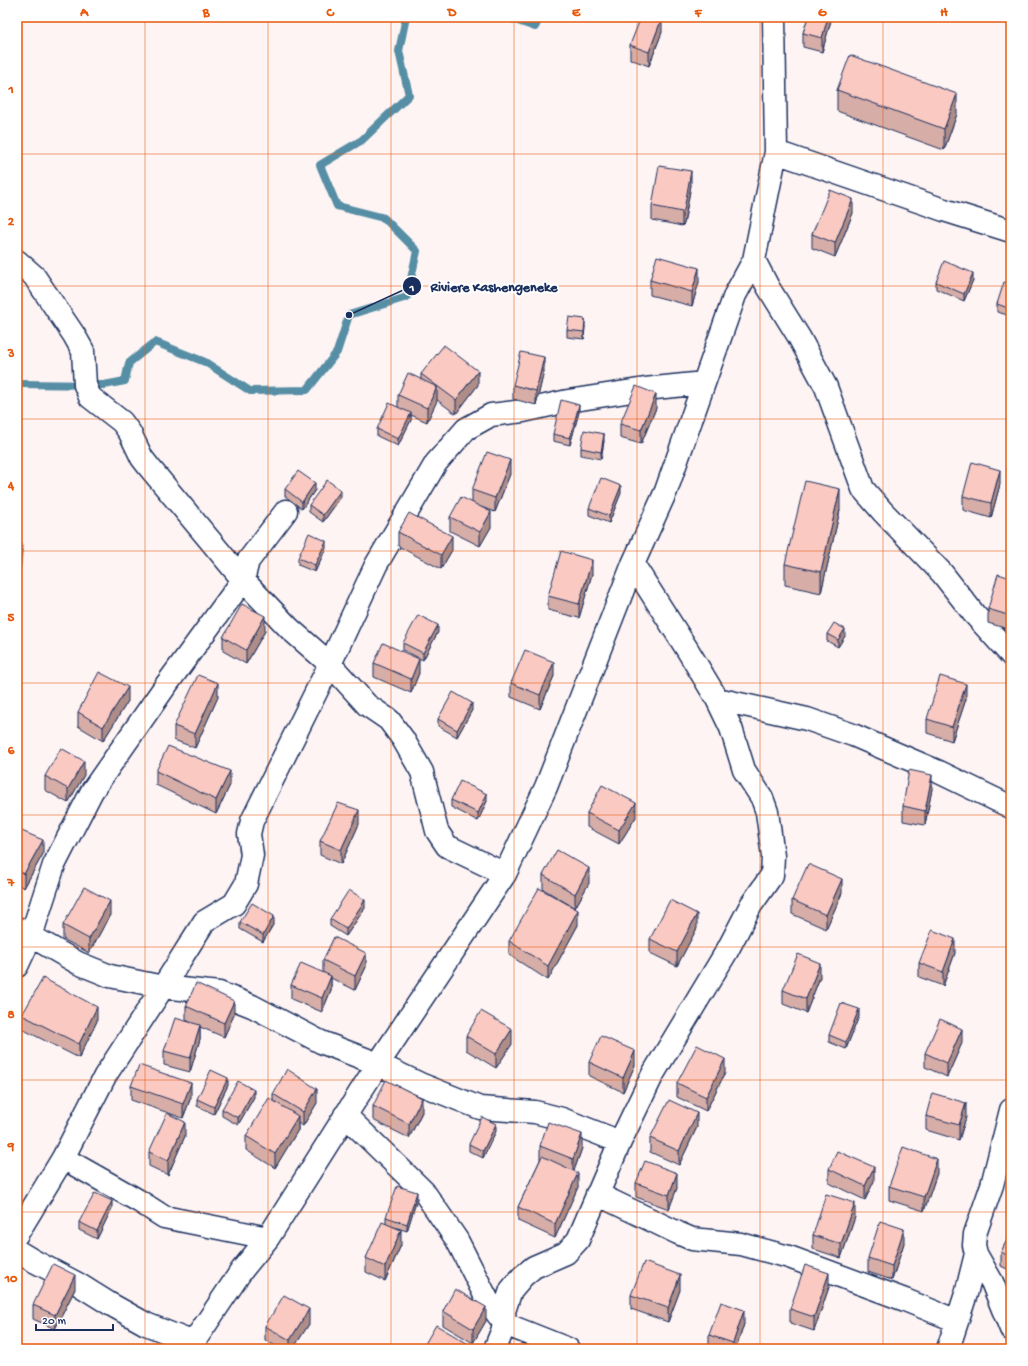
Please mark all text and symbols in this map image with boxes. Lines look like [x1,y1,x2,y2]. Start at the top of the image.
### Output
text: A [79,6,89,21]
text: B [202,6,211,21]
text: C [325,6,335,21]
text: D [447,6,457,21]
text: E [572,6,581,21]
text: F [694,6,703,21]
text: G [818,6,827,21]
text: H [940,6,948,21]
text: 1 [7,83,14,98]
text: 2 [8,215,15,230]
callout: Riviere Kashengeneke [402,273,565,299]
text: Riviere Kashengeneke [430,280,558,297]
text: 1 [409,282,415,296]
text: 3 [7,347,15,362]
text: 4 [7,479,15,494]
text: 5 [8,611,15,626]
text: 6 [8,744,15,759]
text: 7 [7,876,16,891]
text: 8 [7,1008,15,1023]
text: 9 [7,1140,15,1155]
text: 10 [4,1272,18,1287]
scale bar [36,1306,113,1332]
text: 20 m [42,1315,67,1329]

